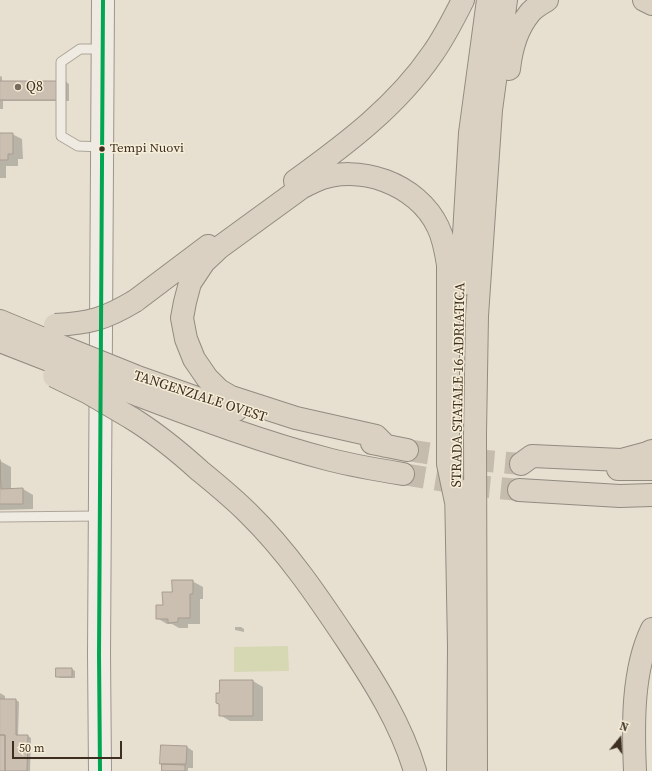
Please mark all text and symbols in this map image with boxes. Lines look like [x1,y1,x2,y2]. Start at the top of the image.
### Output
place label: Q8 [26,79,43,95]
marker: Q8 [13,82,23,92]
place label: Tempi Nuovi [110,141,184,157]
marker: Tempi Nuovi [97,144,107,154]
street label: STRADA STATALE 16 ADRIATICA [449,282,469,488]
street label: TANGENZIALE OVEST [131,367,269,427]
north arrow [600,719,640,759]
text: N [618,719,630,735]
scale bar [14,733,124,759]
text: 50 m [19,740,45,756]

